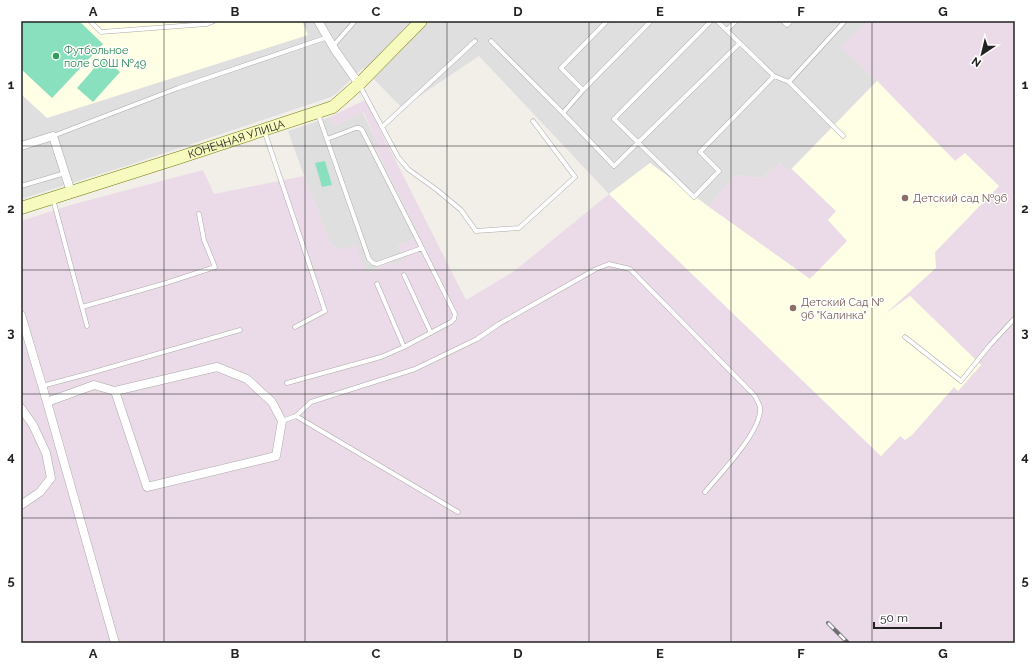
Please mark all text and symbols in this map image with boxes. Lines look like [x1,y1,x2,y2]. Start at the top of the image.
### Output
text: A [89,4,98,19]
text: B [231,4,240,19]
text: C [372,4,381,19]
text: D [513,4,523,19]
text: E [656,4,664,19]
text: F [797,4,805,19]
text: G [938,4,948,19]
north arrow [962,34,1002,74]
place label: Футбольное поле СОШ №49 [64,44,146,70]
marker: Футбольное поле СОШ №49 [51,51,61,61]
text: N [969,54,984,70]
text: 1 [8,77,15,92]
text: 1 [1022,77,1029,92]
street label: КОНЕЧНАЯ УЛИЦА [186,117,287,161]
place label: Детский сад №96 [913,192,1008,205]
marker: Детский сад №96 [900,193,910,203]
text: 2 [7,201,15,216]
text: 2 [1021,201,1029,216]
place label: Детский Сад № 96 "Калинка" [801,296,884,322]
marker: Детский Сад № 96 "Калинка" [788,303,798,313]
text: 3 [7,325,15,340]
text: 3 [1021,325,1029,340]
text: 4 [7,449,15,464]
text: 4 [1021,449,1029,464]
text: 5 [7,573,15,588]
text: 5 [1021,573,1029,588]
scale bar [874,604,941,630]
text: 50 m [880,611,908,625]
text: A [89,646,98,661]
text: B [231,646,240,661]
text: C [372,646,381,661]
text: D [513,646,523,661]
text: E [656,646,664,661]
text: F [797,646,805,661]
text: G [938,646,948,661]

